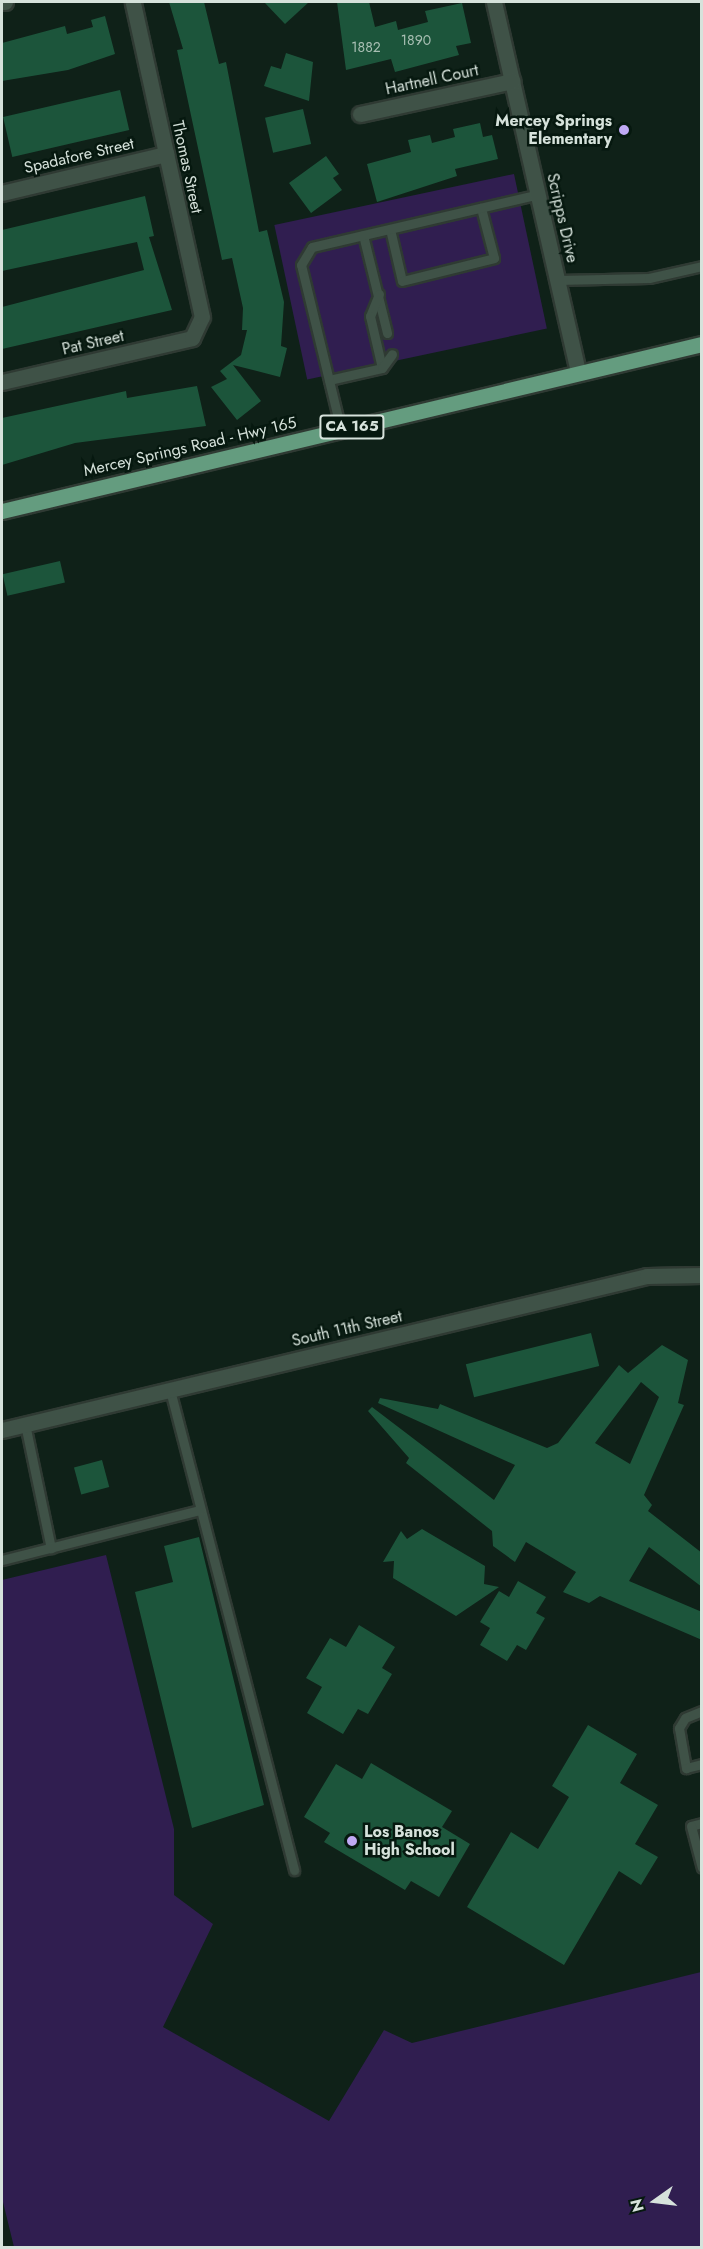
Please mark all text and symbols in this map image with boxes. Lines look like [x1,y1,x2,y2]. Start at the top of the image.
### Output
house number: 1890 [401,32,431,48]
house number: 1882 [351,39,381,55]
street label: Hartnell Court [384,61,480,99]
place label: Mercey Springs Elementary [495,111,612,149]
street label: Thomas Street [168,119,206,215]
marker: Mercey Springs Elementary [617,123,631,137]
street label: Spadafore Street [22,134,136,178]
street label: Scripps Drive [542,171,582,265]
street label: Pat Street [60,327,126,359]
street label: Mercey Springs Road - Hwy 165 [82,413,298,481]
road number: CA 165 [319,415,385,439]
street label: South 11th Street [290,1307,404,1351]
place label: Los Banos High School [364,1822,455,1860]
marker: Los Banos High School [345,1834,359,1848]
north arrow [625,2171,685,2231]
text: N [624,2197,650,2214]

